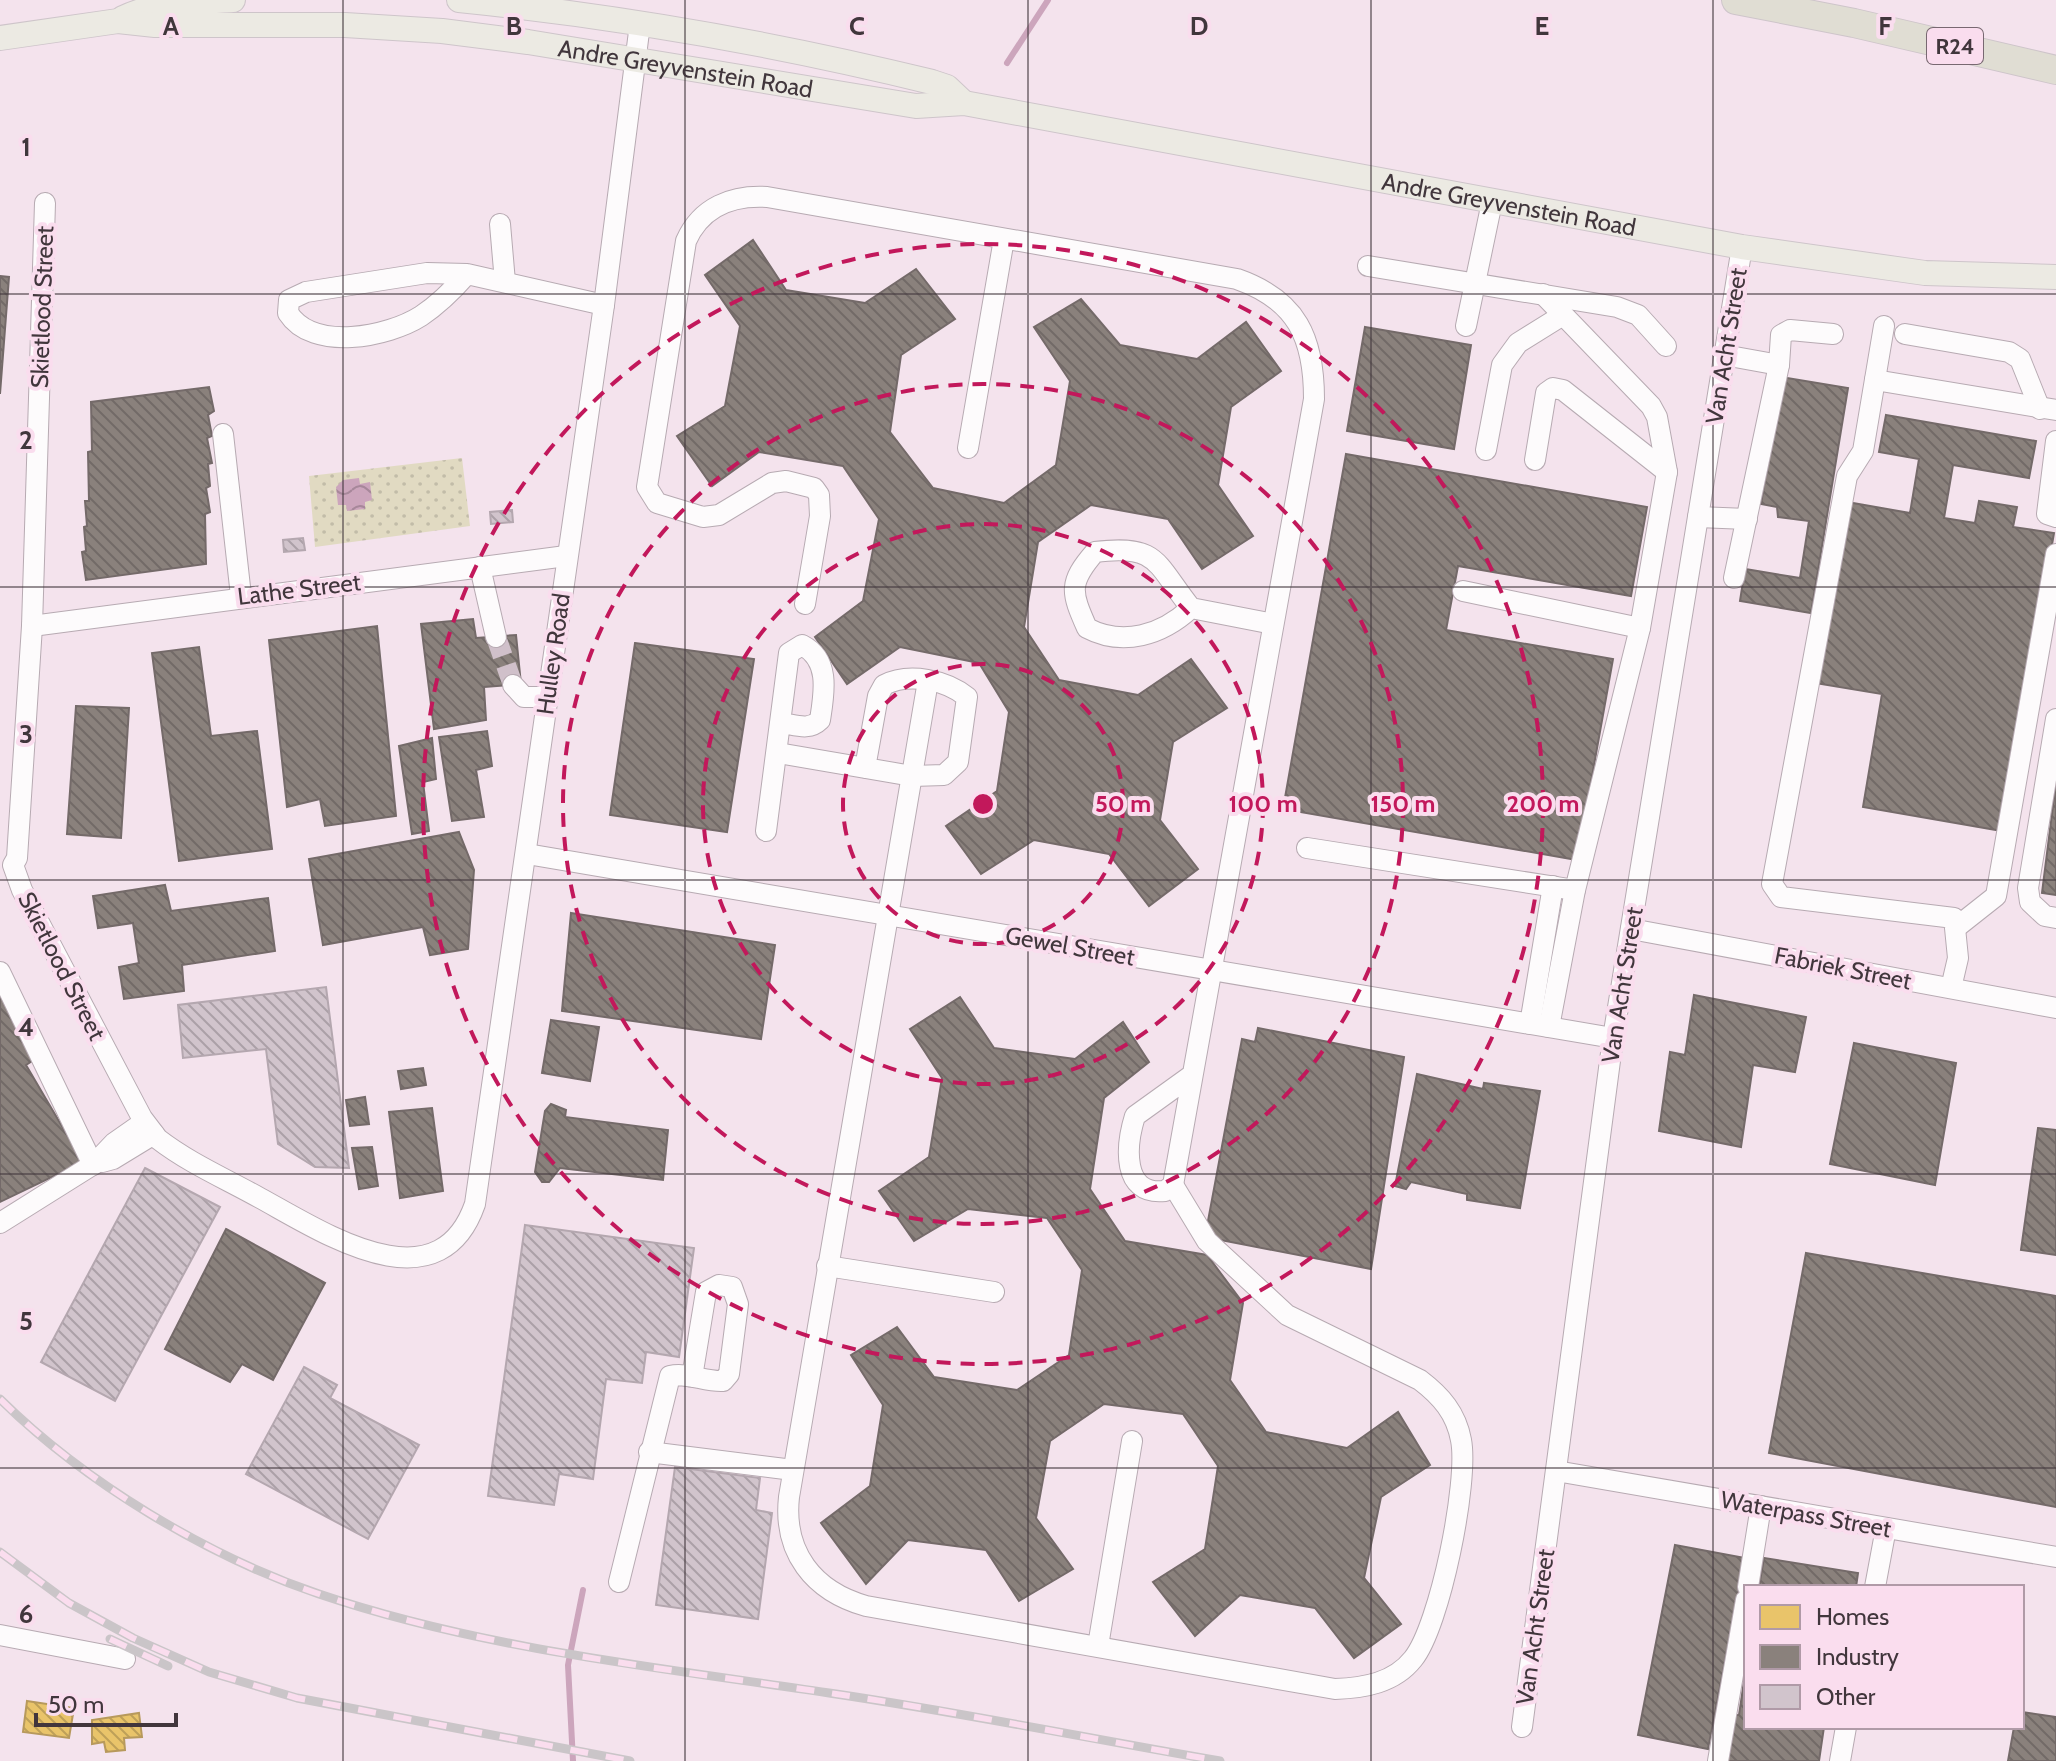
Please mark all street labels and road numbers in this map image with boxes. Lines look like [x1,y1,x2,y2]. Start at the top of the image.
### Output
road number: R24 [1927,28,1983,64]
street label: Andre Greyvenstein Road [556,33,815,103]
street label: Andre Greyvenstein Road [1380,166,1638,242]
street label: Skietlood Street [25,225,59,389]
street label: Van Acht Street [1699,266,1753,426]
street label: Lathe Street [236,567,362,611]
street label: Hulley Road [530,591,576,717]
street label: Skietlood Street [12,887,112,1045]
street label: Van Acht Street [1595,905,1649,1065]
street label: Gewel Street [1003,920,1137,972]
street label: Fabriek Street [1772,941,1914,995]
street label: Waterpass Street [1718,1485,1894,1543]
street label: Van Acht Street [1510,1547,1560,1707]

